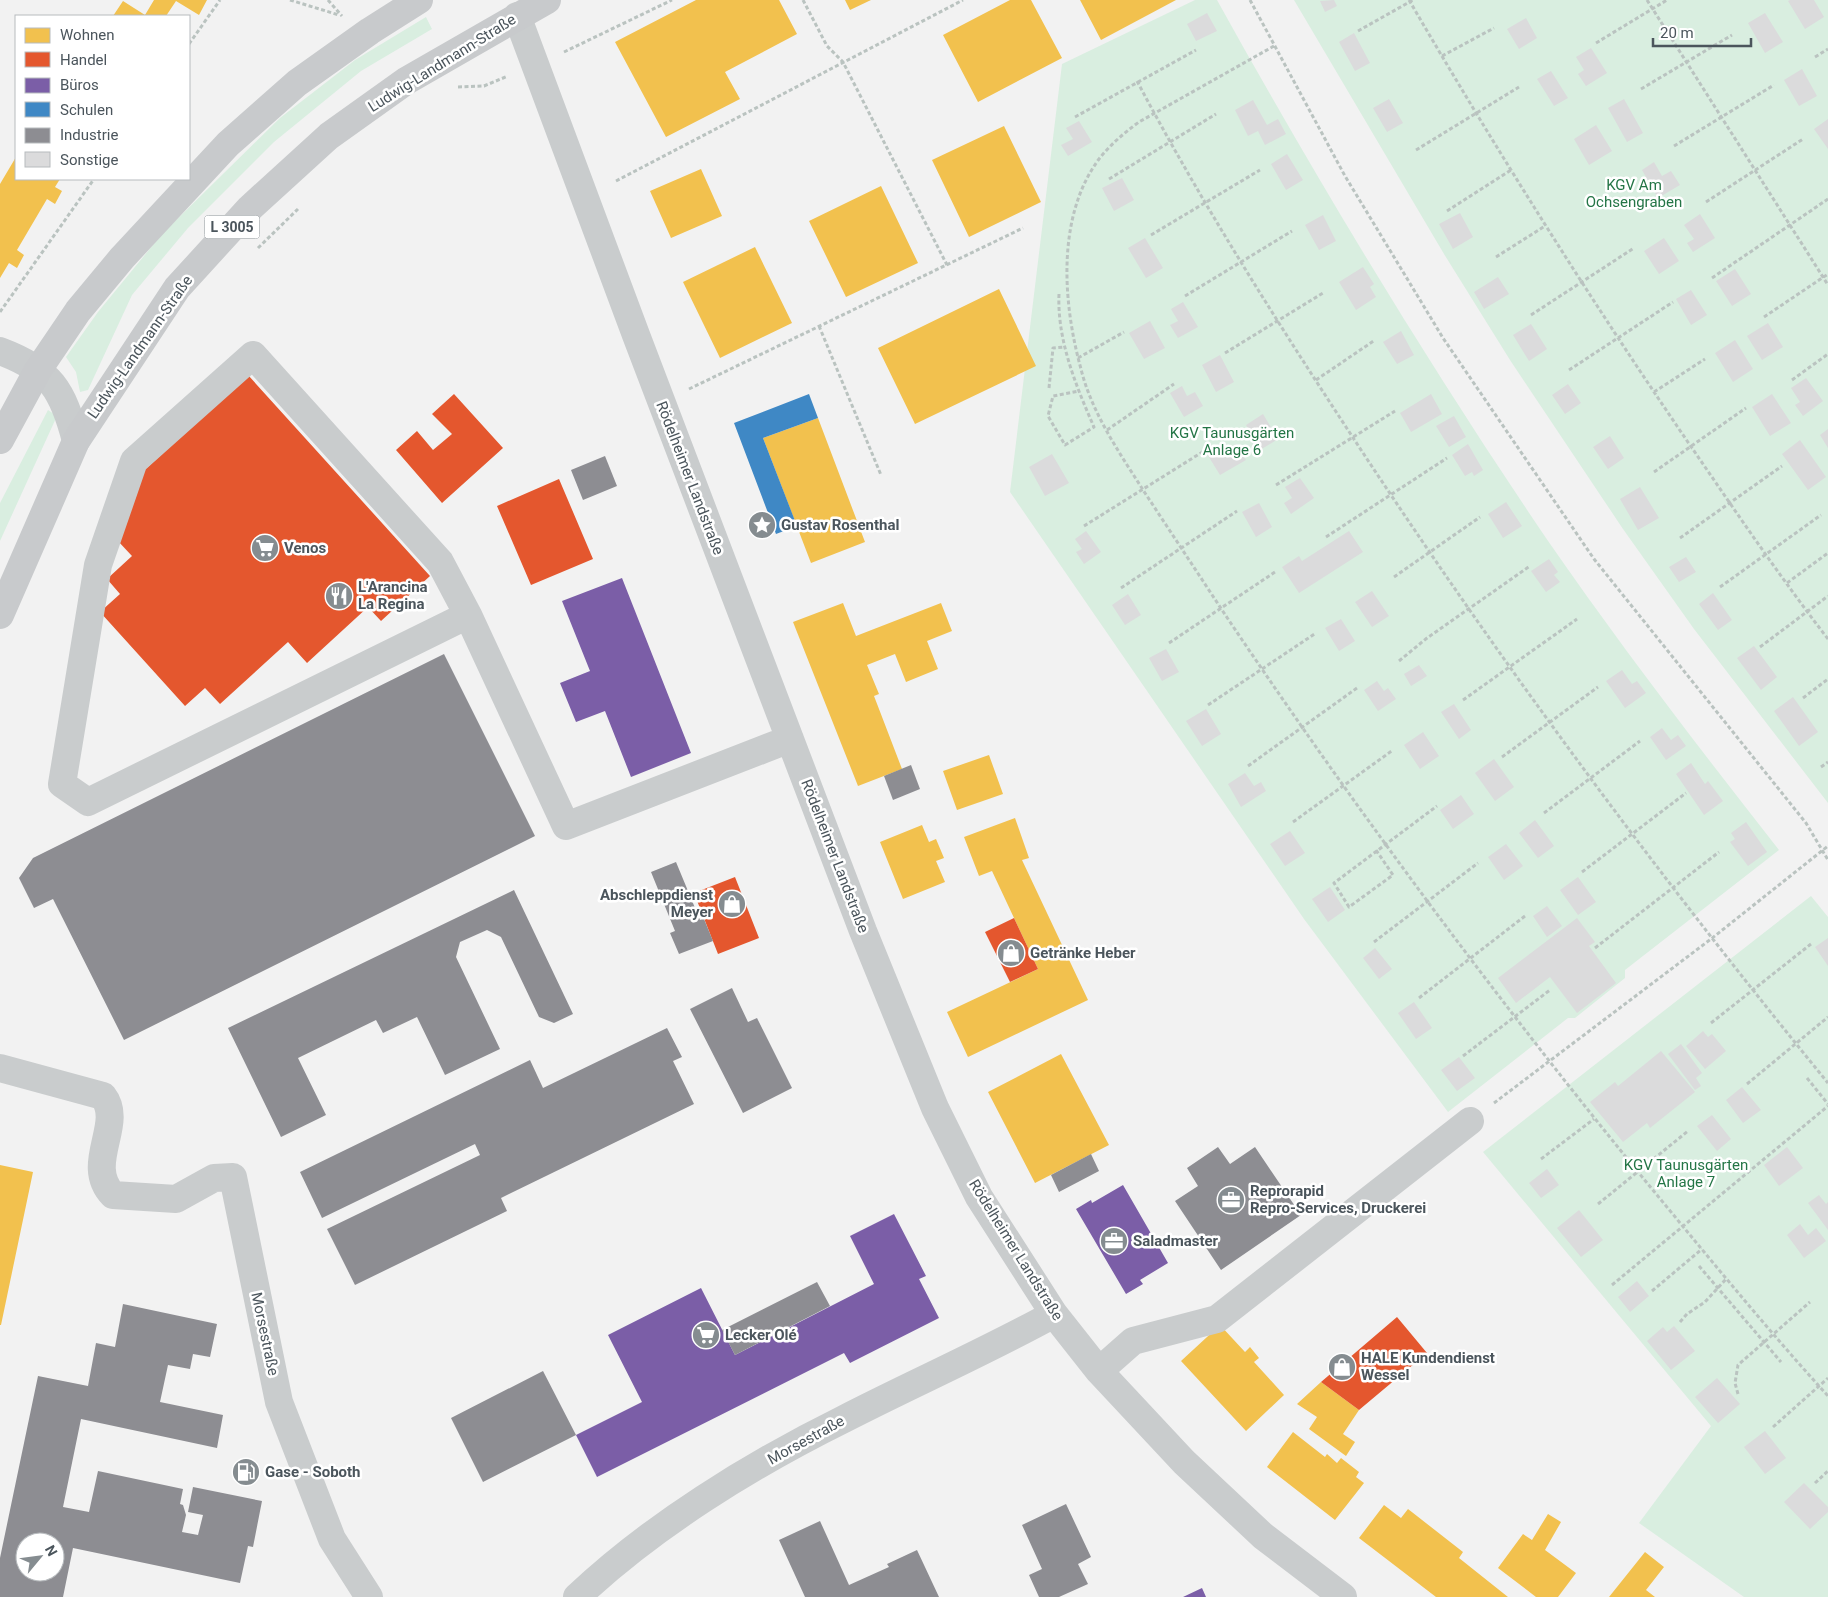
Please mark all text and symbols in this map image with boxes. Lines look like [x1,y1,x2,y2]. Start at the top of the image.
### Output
street label: Ludwig-Landmann-Straße [365,10,519,116]
legend [15,15,190,180]
scale bar [1653,15,1750,47]
text: 20 m [1660,24,1694,42]
text: Wohnen [60,26,114,44]
text: Handel [60,51,107,69]
text: Büros [60,76,99,94]
text: Schulen [60,101,113,119]
text: Industrie [60,126,118,144]
text: Sonstige [60,151,118,169]
park label: KGV Am Ochsengraben [1586,176,1682,211]
road number: L 3005 [204,216,260,238]
street label: Ludwig-Landmann-Straße [84,272,196,422]
street label: Rödelheimer Landstraße [652,399,728,557]
park label: KGV Taunusgärten Anlage 6 [1170,424,1294,459]
place icon: Gustav Rosenthal [747,510,777,540]
place label: Gustav Rosenthal [781,516,899,534]
supermarket icon: Venos [250,533,280,563]
place label: Venos [284,539,326,557]
place label: L'Arancina La Regina [358,578,428,613]
restaurant icon: L'Arancina La Regina [324,581,354,611]
street label: Rödelheimer Landstraße [797,777,873,935]
place label: Abschleppdienst Meyer [600,886,714,921]
shop icon: Abschleppdienst Meyer [717,889,747,919]
shop icon: Getränke Heber [996,938,1026,968]
place label: Getränke Heber [1030,944,1136,962]
park label: KGV Taunusgärten Anlage 7 [1624,1156,1748,1191]
street label: Rödelheimer Landstraße [965,1176,1067,1324]
place label: Reprorapid Repro-Services, Druckerei [1250,1182,1426,1217]
office icon: Reprorapid Repro-Services, Druckerei [1216,1185,1246,1215]
office icon: Saladmaster [1099,1226,1129,1256]
place label: Saladmaster [1133,1232,1219,1250]
street label: Morsestraße [247,1291,283,1377]
supermarket icon: Lecker Olé [691,1320,721,1350]
place label: Lecker Olé [725,1326,797,1344]
place label: HALE Kundendienst Wessel [1361,1349,1495,1384]
shop icon: HALE Kundendienst Wessel [1327,1352,1357,1382]
street label: Morsestraße [765,1412,848,1468]
fuel station icon: Gase - Soboth [231,1457,261,1487]
place label: Gase - Soboth [265,1463,361,1481]
north arrow [15,1532,65,1582]
text: N [42,1542,61,1559]

